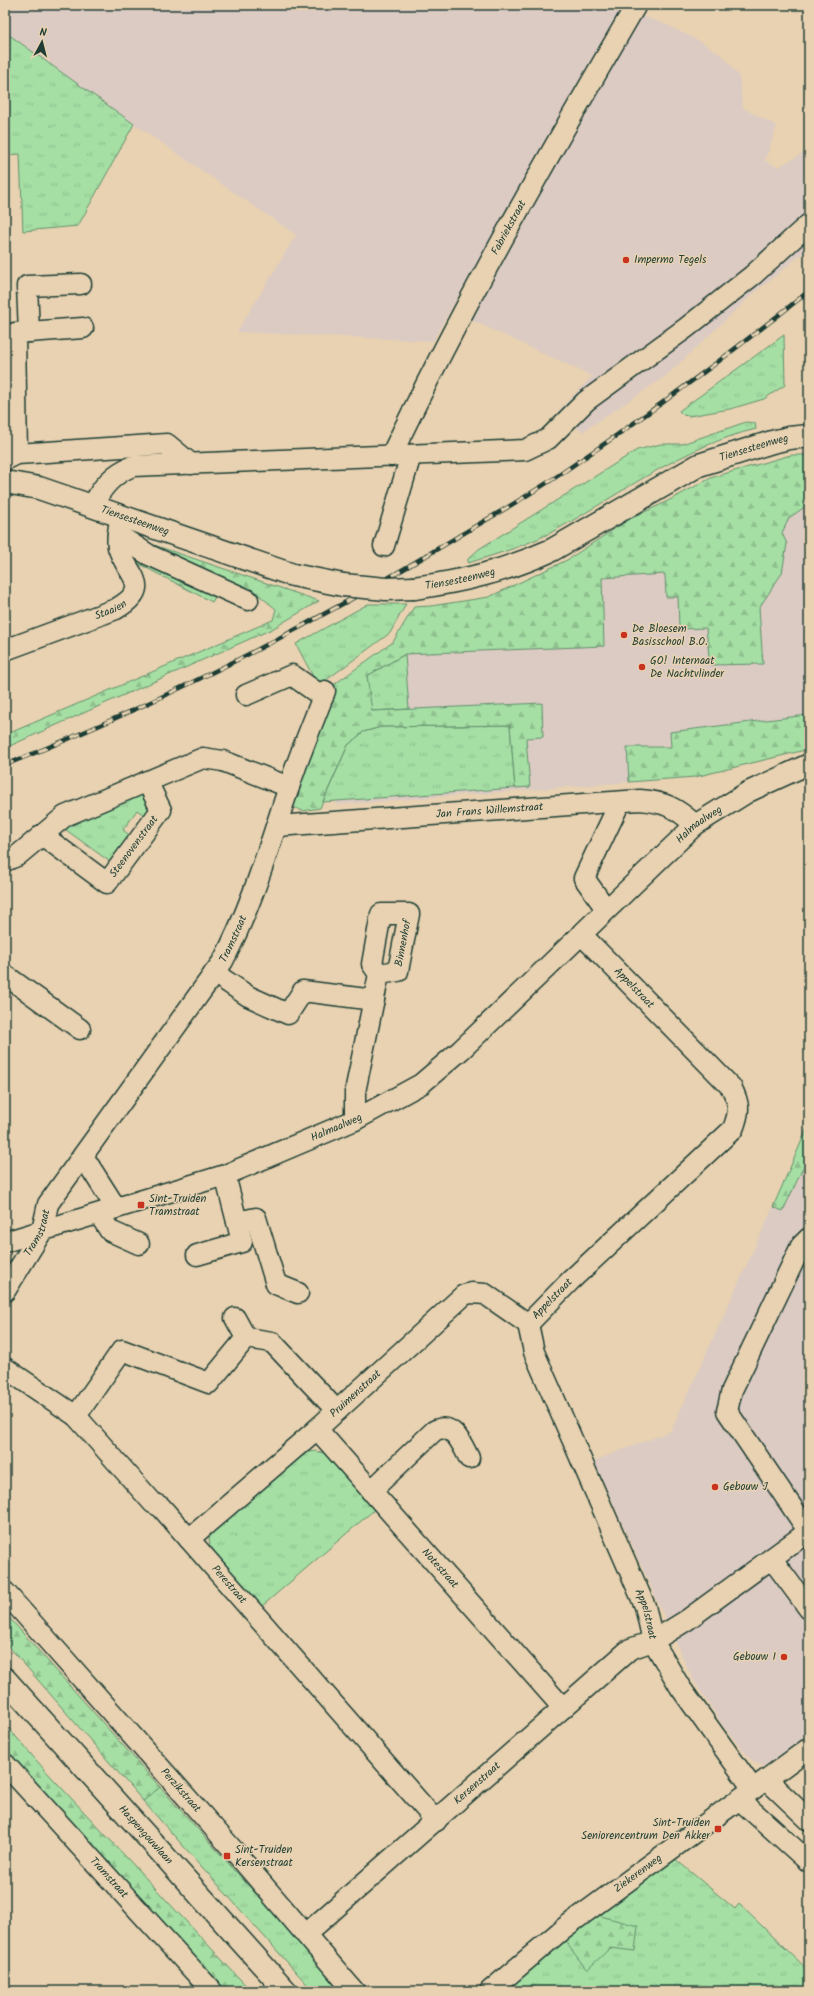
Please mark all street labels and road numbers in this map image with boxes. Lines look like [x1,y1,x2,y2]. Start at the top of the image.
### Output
street label: Fabriekstraat [487,196,532,258]
street label: Tiensesteenweg [717,429,790,467]
street label: Tiensesteenweg [98,501,172,541]
street label: Tiensesteenweg [424,563,497,595]
street label: Staaien [92,595,131,625]
street label: Jan Frans Willemstraat [435,798,545,824]
street label: Halmaalweg [672,801,726,848]
street label: Steenovenstraat [105,811,163,882]
street label: Tramstraat [215,912,253,966]
street label: Binnenhof [390,916,417,968]
street label: Appelstraat [609,963,659,1013]
street label: Halmaalweg [308,1109,366,1147]
street label: Tramstraat [19,1207,56,1260]
street label: Appelstraat [528,1274,578,1324]
street label: Pruimenstraat [326,1365,386,1422]
street label: Notestraat [417,1544,463,1593]
street label: Perestraat [207,1561,252,1609]
street label: Appelstraat [630,1586,662,1642]
street label: Kersenstraat [450,1757,505,1809]
street label: Perzikstraat [156,1764,206,1817]
street label: Haspengouwlaan [114,1801,177,1869]
street label: Ziekerenweg [610,1850,666,1898]
street label: Tramstraat [85,1853,133,1903]

